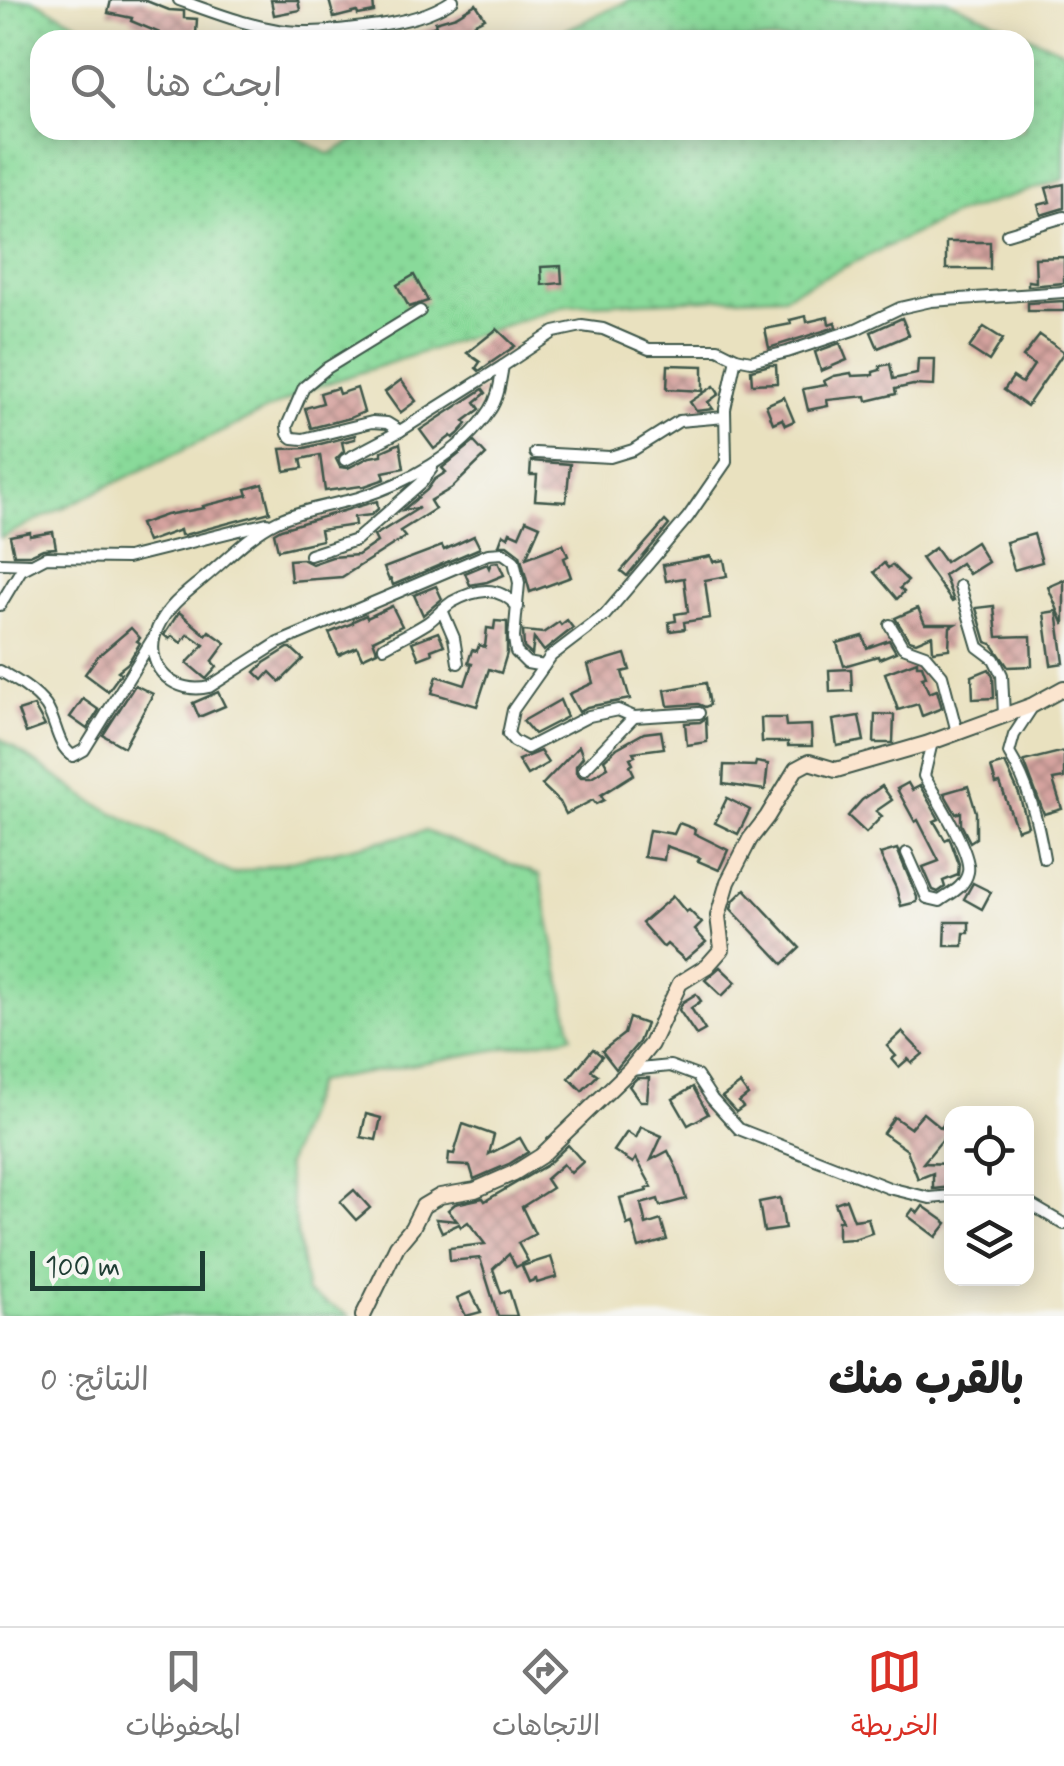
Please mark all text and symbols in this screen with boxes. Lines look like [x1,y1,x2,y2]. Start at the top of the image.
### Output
search box [30,30,1034,140]
icon: search [65,58,120,113]
text: ابحث هنا [145,61,282,110]
map controls [944,1106,1034,1286]
button: locate [944,1106,1034,1196]
button: layers [944,1196,1034,1286]
scale bar [30,1246,205,1290]
text: 100 m [45,1250,120,1287]
text: بالقرب منك [828,1354,1024,1409]
text: النتائج: 0 [40,1360,149,1402]
tab: المحفوظات [126,1644,241,1750]
tab: الاتجاهات [492,1644,600,1750]
tab: الخريطة [851,1644,938,1750]

